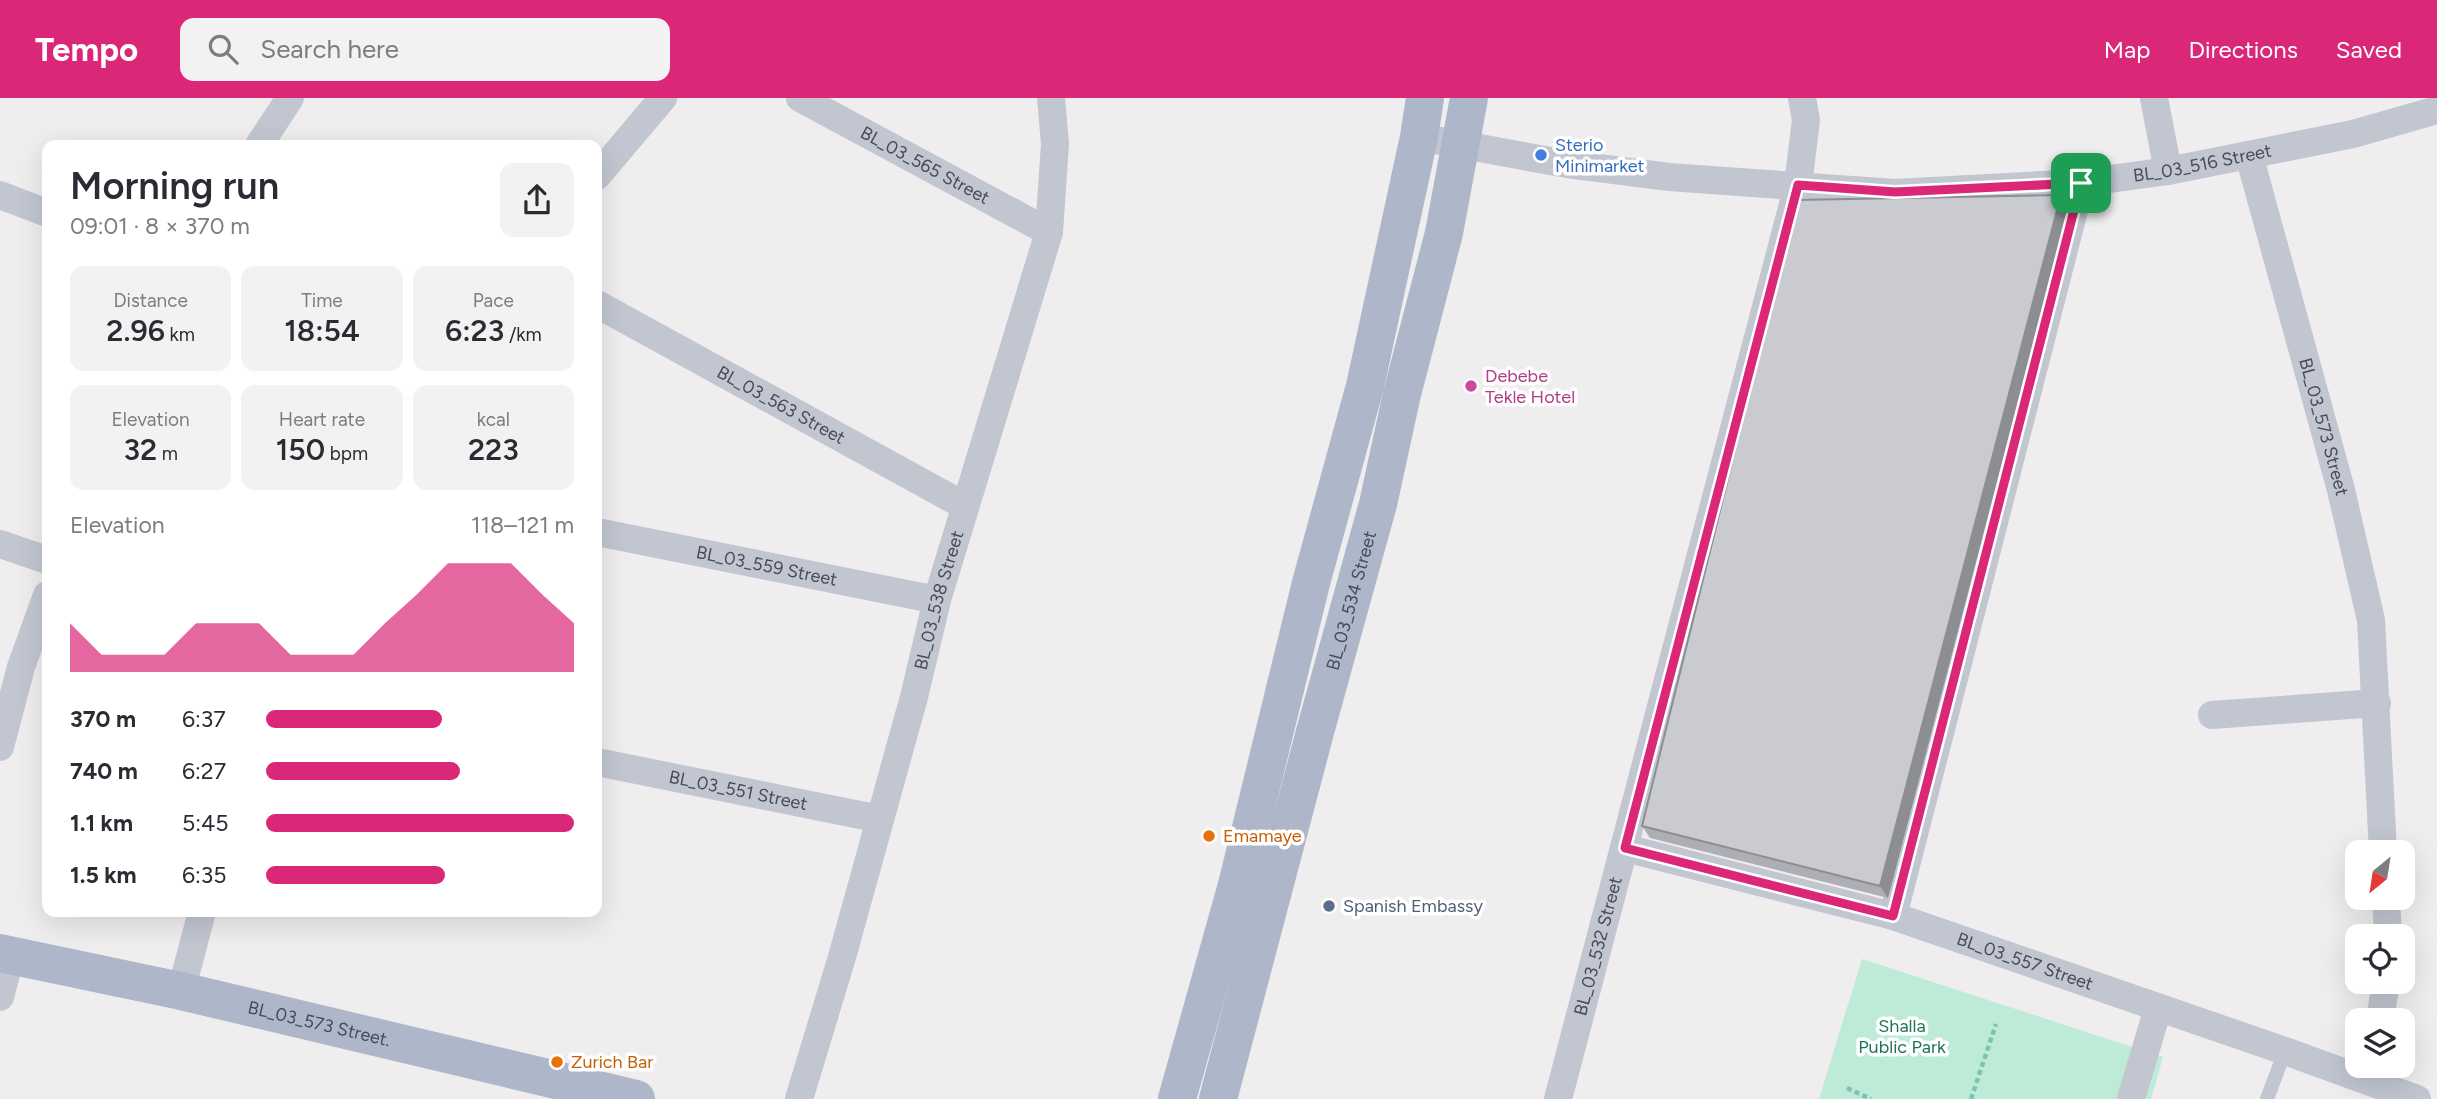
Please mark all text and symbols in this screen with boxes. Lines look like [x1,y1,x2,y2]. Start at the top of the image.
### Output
search box [180,18,670,81]
text: Tempo [35,30,138,69]
icon: search [204,30,242,68]
text: Search here [260,33,399,65]
text: Map [2104,35,2150,64]
text: Directions [2188,35,2298,64]
text: Saved [2336,35,2402,64]
street label: BL_03_565 Street [857,122,994,209]
place label: Sterio Minimarket [1555,134,1645,177]
street label: BL_03_516 Street [2132,140,2274,187]
marker: Sterio Minimarket [1533,147,1549,163]
pin [2051,153,2111,213]
text: Morning run [70,163,279,209]
button: share [500,163,574,237]
icon: arrive [2062,164,2100,202]
text: 09:01 · 8 × 370 m [70,212,250,240]
text: Distance [113,289,188,312]
text: Time [301,289,343,312]
text: Pace [473,289,514,312]
text: 2.96 [106,312,165,349]
text: 18:54 [284,312,360,349]
text: 6:23 [445,312,504,349]
text: km [165,323,195,346]
text: /km [504,323,542,346]
street label: BL_03_573 Street [2294,355,2353,498]
street label: BL_03_563 Street [713,361,849,449]
place label: Debebe Tekle Hotel [1485,365,1575,408]
marker: Debebe Tekle Hotel [1463,378,1479,394]
text: Elevation [112,408,190,431]
text: Heart rate [279,408,365,431]
text: kcal [477,408,510,431]
text: 32 [123,431,157,468]
text: 150 [276,431,325,468]
text: 223 [468,431,519,468]
text: m [157,442,178,465]
text: bpm [325,442,368,465]
text: Elevation [70,511,165,539]
text: 118–121 m [471,511,574,539]
street label: BL_03_538 Street [910,528,969,672]
street label: BL_03_534 Street [1322,528,1381,673]
street label: BL_03_559 Street [694,541,839,591]
text: 370 m [70,705,136,733]
text: 6:37 [182,705,226,733]
text: 740 m [70,757,138,785]
text: 6:27 [182,757,226,785]
street label: BL_03_551 Street [667,766,809,815]
text: 1.1 km [70,809,133,837]
text: 5:45 [182,809,229,837]
place label: Emamaye [1223,825,1302,847]
marker: Emamaye [1201,828,1217,844]
north arrow [2345,840,2415,910]
map controls [2345,840,2415,1078]
text: 1.5 km [70,861,137,889]
text: 6:35 [182,861,227,889]
street label: BL_03_532 Street [1569,874,1627,1018]
place label: Spanish Embassy [1343,895,1483,917]
marker: Spanish Embassy [1321,898,1337,914]
button: locate [2345,924,2415,994]
street label: BL_03_557 Street [1954,928,2096,995]
street label: BL_03_573 Street. [246,996,393,1051]
button: layers [2345,1008,2415,1078]
park label: Shalla Public Park [1858,1015,1946,1058]
place label: Zurich Bar [571,1051,653,1073]
marker: Zurich Bar [549,1054,565,1070]

